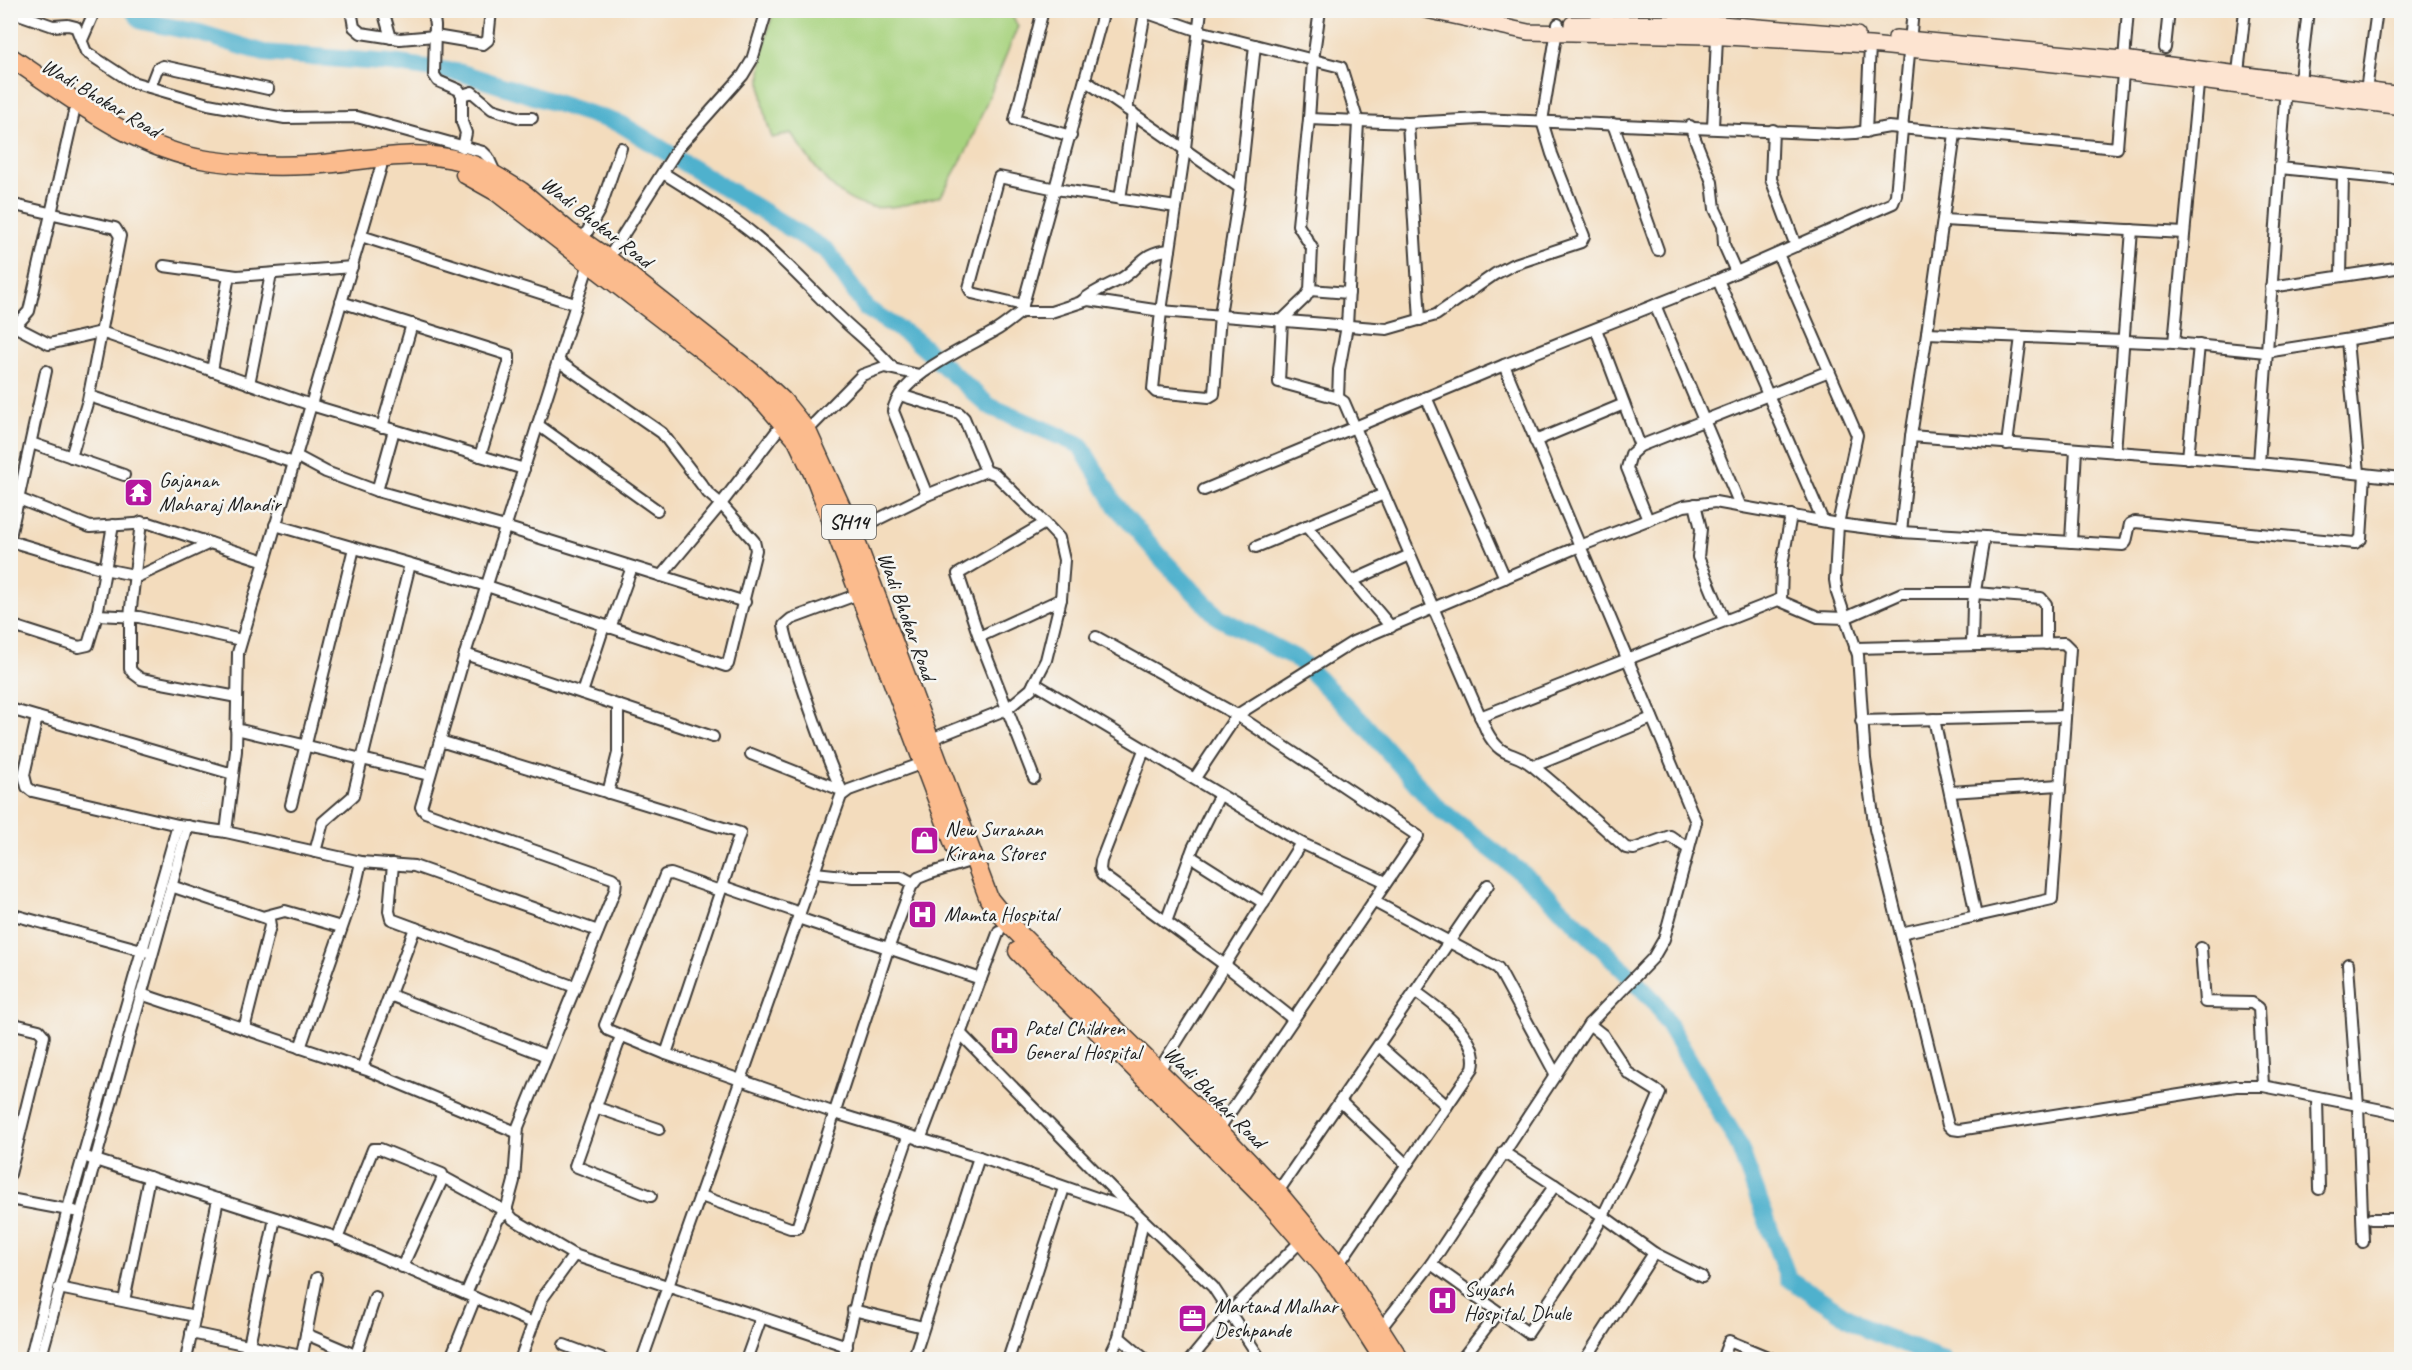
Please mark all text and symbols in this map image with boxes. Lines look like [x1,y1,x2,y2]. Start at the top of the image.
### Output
street label: Wadi Bhokar Road [37,52,168,146]
street label: Wadi Bhokar Road [536,170,661,276]
place label: Gajanan Maharaj Mandir [159,467,282,517]
temple icon: Gajanan Maharaj Mandir [122,476,154,508]
road number: SH14 [822,505,876,539]
street label: Wadi Bhokar Road [872,549,943,687]
place label: New Suranan Kirana Stores [945,816,1047,866]
shop icon: New Suranan Kirana Stores [908,825,940,857]
hospital icon: Mamta Hospital [907,898,939,930]
place label: Mamta Hospital [944,901,1061,927]
place label: Patel Children General Hospital [1025,1015,1144,1065]
hospital icon: Patel Children General Hospital [988,1024,1020,1056]
street label: Wadi Bhokar Road [1158,1040,1274,1156]
place label: Suyash Hospital, Dhule [1464,1276,1572,1326]
hospital icon: Suyash Hospital, Dhule [1427,1285,1459,1317]
place label: Martand Malhar Deshpande [1214,1293,1340,1343]
office icon: Martand Malhar Deshpande [1177,1302,1209,1334]

